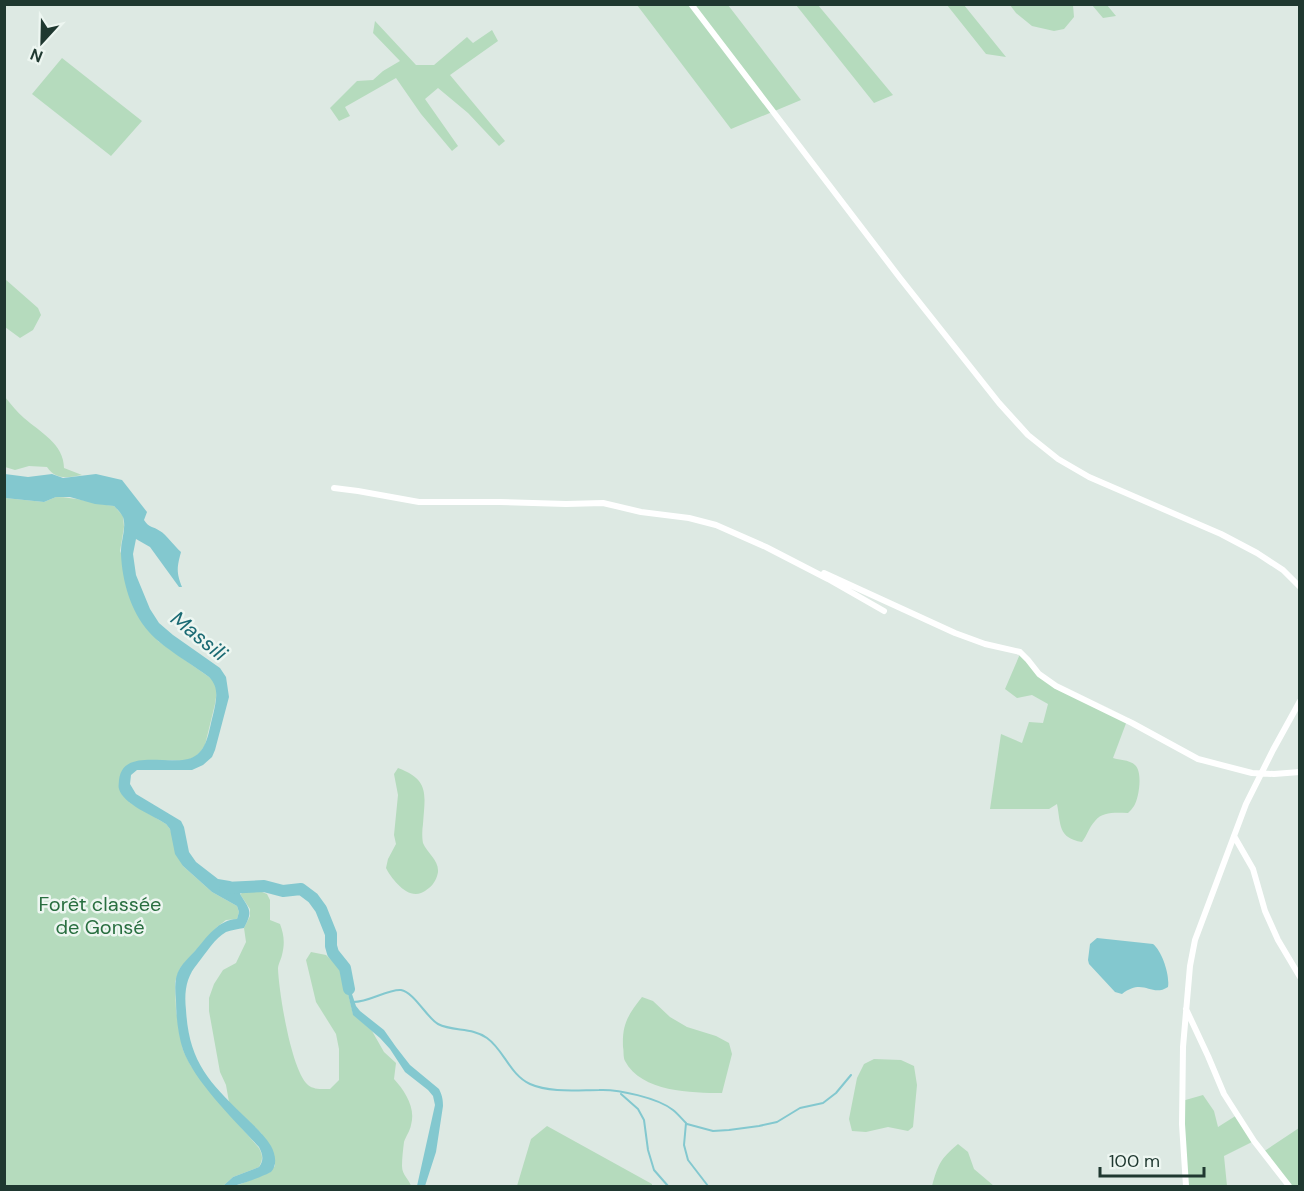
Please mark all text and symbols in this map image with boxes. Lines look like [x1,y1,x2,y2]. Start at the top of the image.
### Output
north arrow [12,12,72,72]
text: N [27,44,46,67]
water label: Massili [165,605,234,668]
park label: Forêt classée de Gonsé [39,891,161,940]
scale bar [1100,1140,1204,1178]
text: 100 m [1109,1149,1160,1173]

